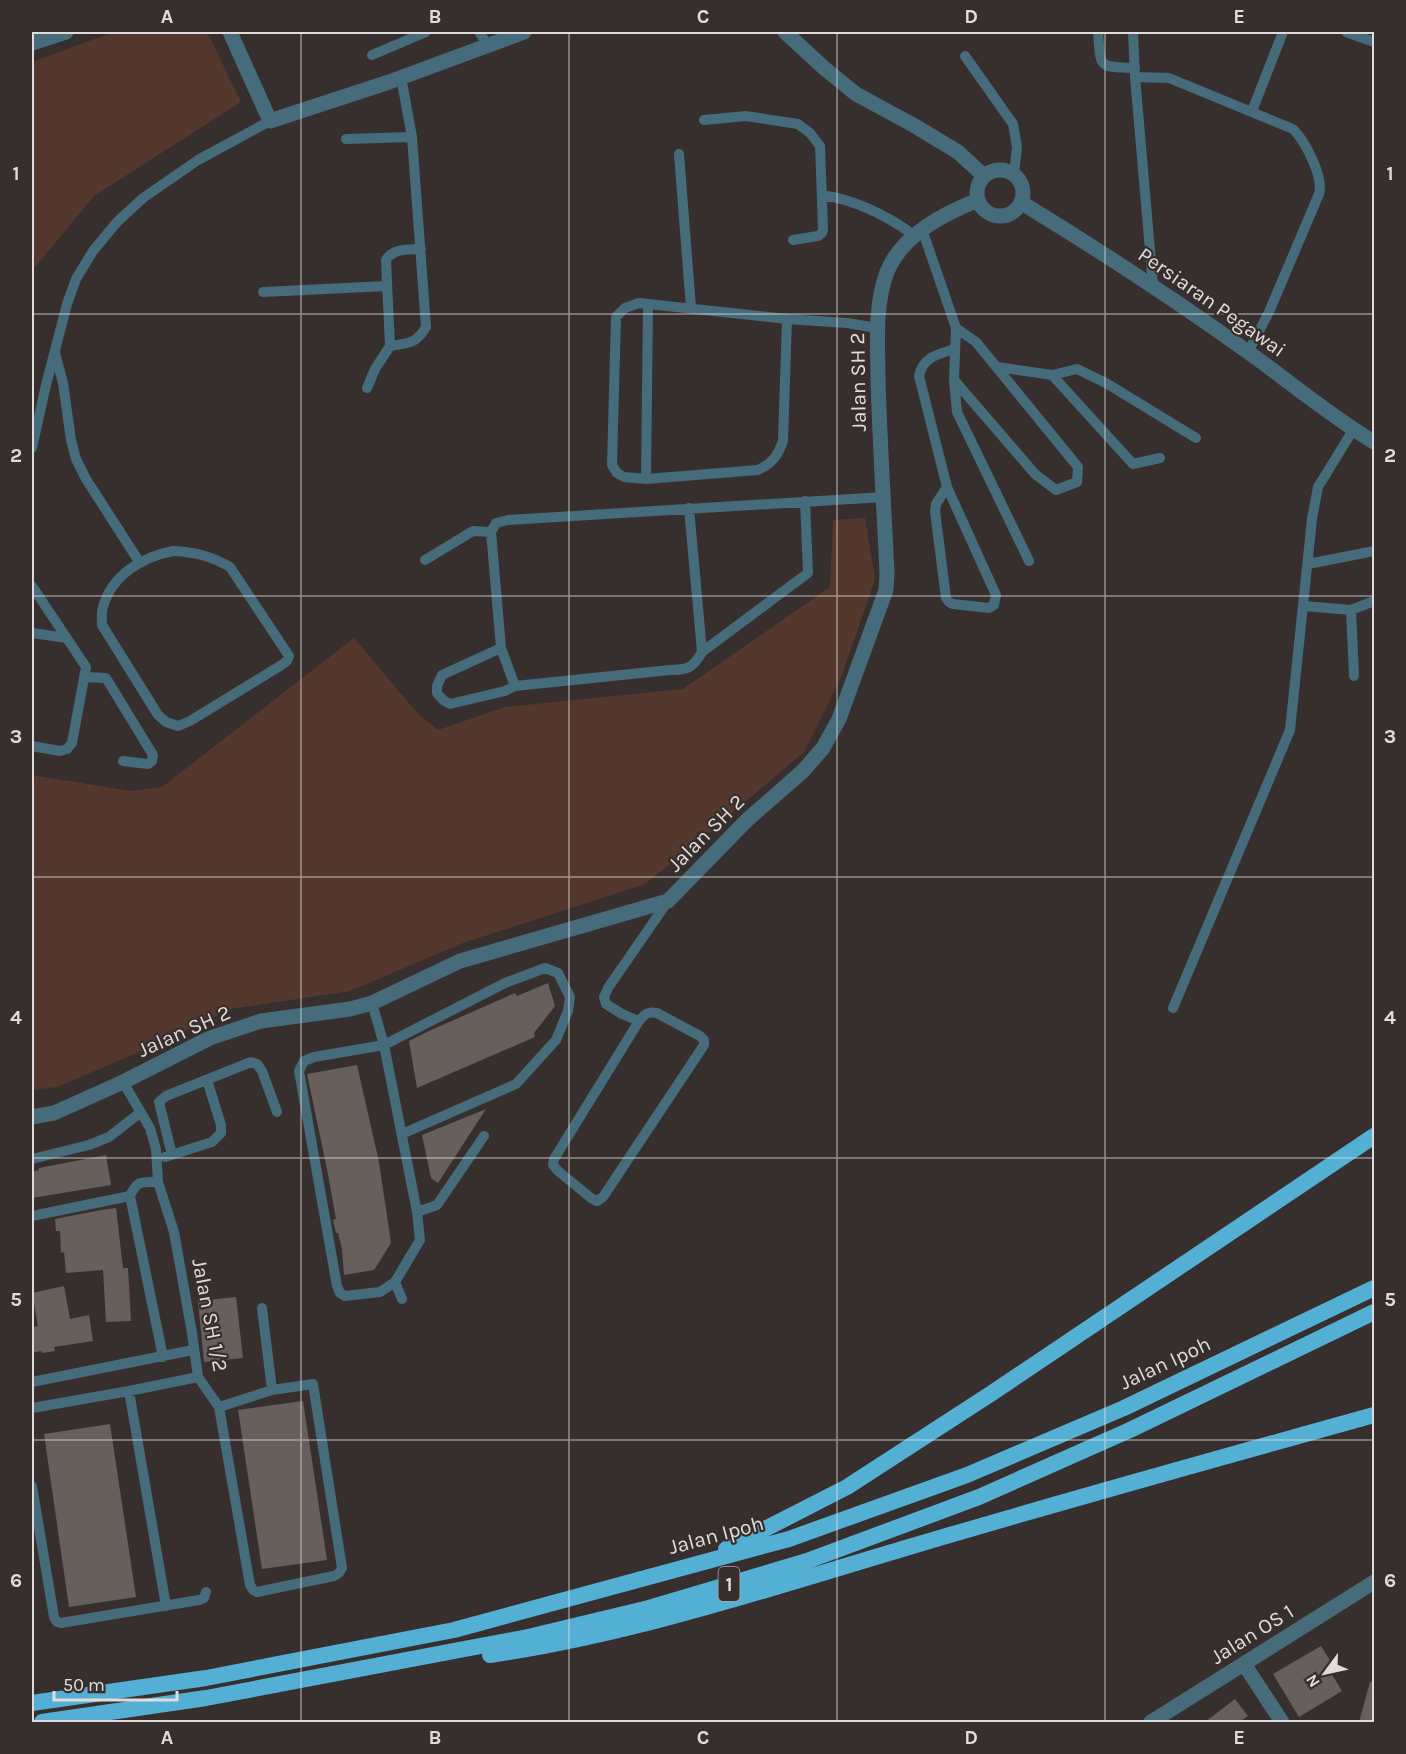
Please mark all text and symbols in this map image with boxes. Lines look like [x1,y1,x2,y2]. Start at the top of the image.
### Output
text: A [161,5,174,28]
text: B [429,5,441,28]
text: C [697,5,709,28]
text: D [964,5,978,28]
text: E [1233,5,1245,28]
text: 1 [12,162,20,185]
text: 1 [1386,162,1394,185]
street label: Persiaran Pegawai [1134,242,1290,362]
street label: Jalan SH 2 [845,332,871,432]
text: 2 [10,444,22,467]
text: 2 [1384,444,1396,467]
text: 3 [10,725,22,748]
text: 3 [1384,725,1396,748]
street label: Jalan SH 2 [663,790,749,876]
street label: Jalan SH 2 [134,1000,234,1062]
text: 4 [10,1006,22,1029]
text: 4 [1384,1006,1396,1029]
street label: Jalan SH 1/2 [187,1256,233,1374]
text: 5 [10,1288,22,1311]
text: 5 [1384,1288,1396,1311]
street label: Jalan Ipoh [1116,1332,1214,1394]
street label: Jalan Ipoh [666,1511,766,1559]
road number: 1 [718,1567,740,1601]
text: 6 [10,1569,22,1592]
text: 6 [1384,1569,1396,1592]
street label: Jalan OS 1 [1206,1599,1298,1669]
north arrow [1295,1643,1355,1703]
scale bar [54,1664,177,1702]
text: N [1302,1671,1324,1691]
text: 50 m [63,1674,105,1696]
text: A [161,1726,174,1749]
text: B [429,1726,441,1749]
text: C [697,1726,709,1749]
text: D [964,1726,978,1749]
text: E [1233,1726,1245,1749]

